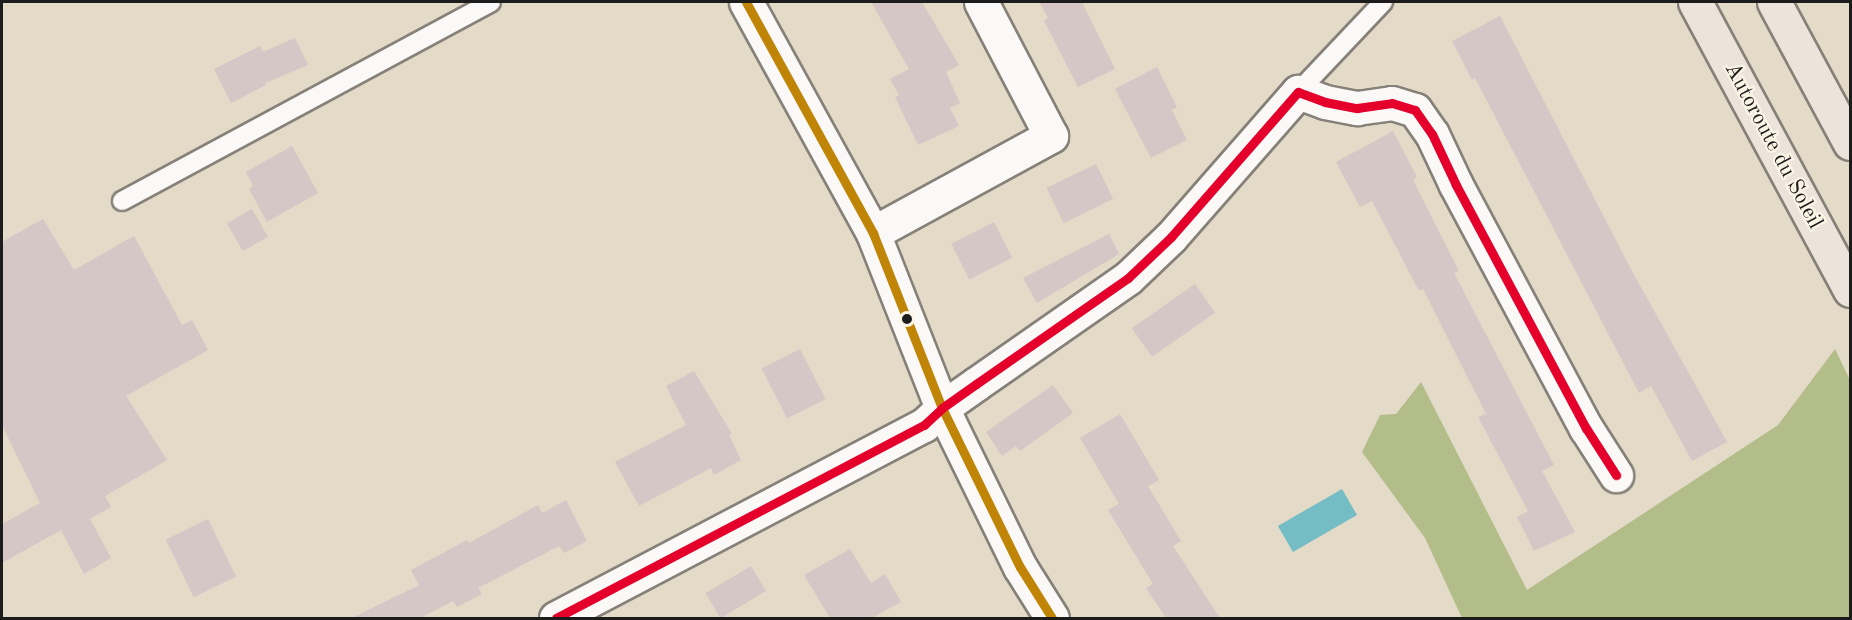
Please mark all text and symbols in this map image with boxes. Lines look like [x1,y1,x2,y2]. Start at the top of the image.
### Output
street label: Autoroute du Soleil [1718,58,1828,234]
unlabelled marker [901,313,913,325]

